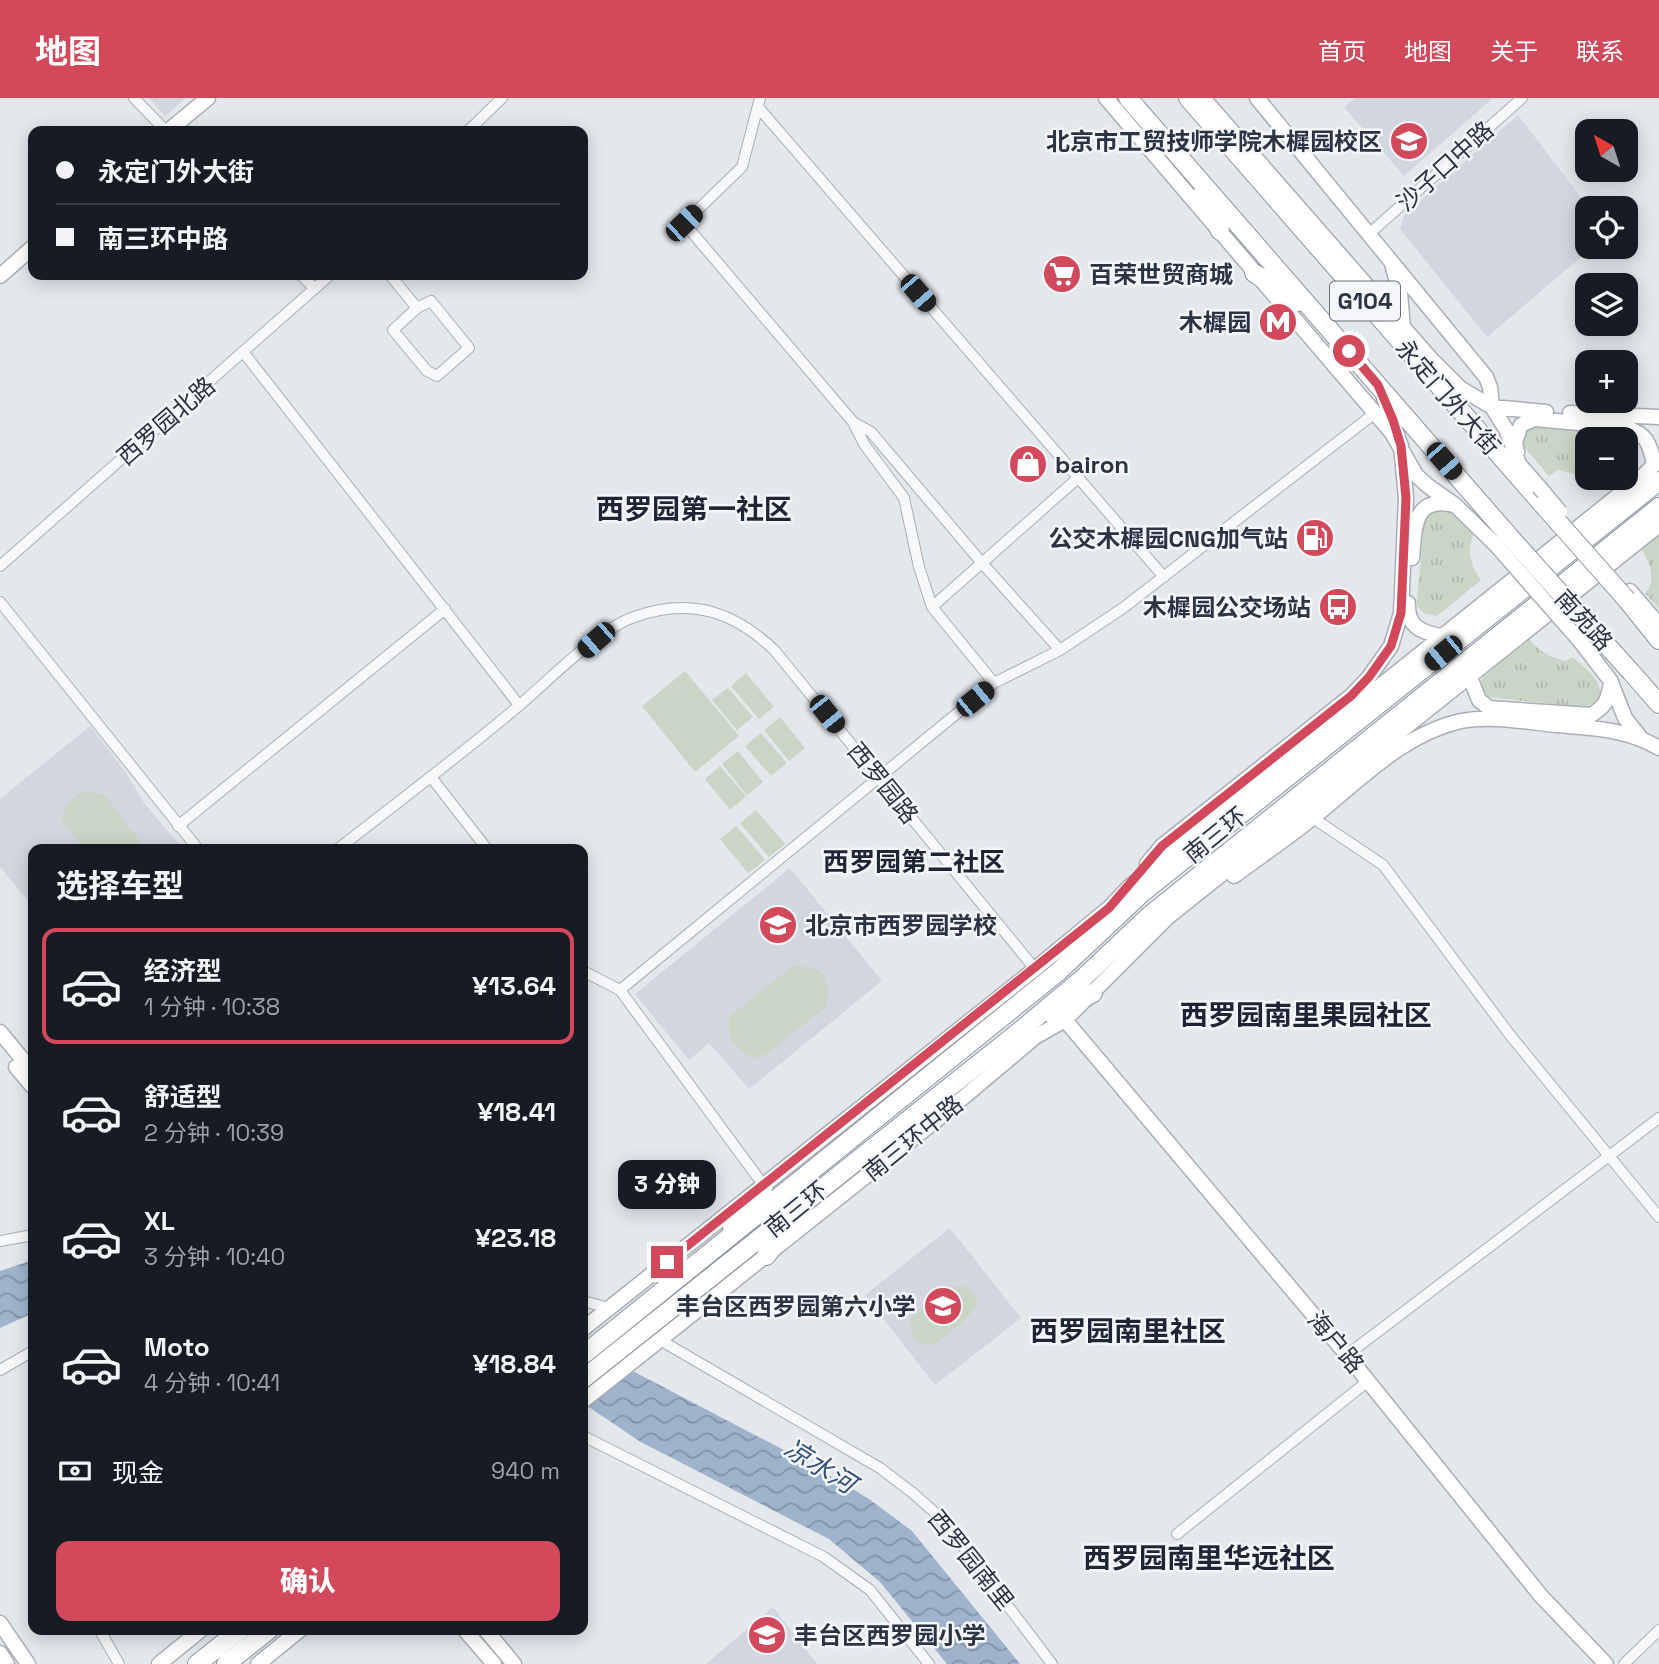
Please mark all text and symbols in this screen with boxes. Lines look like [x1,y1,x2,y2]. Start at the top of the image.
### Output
text: 地图 [35,31,101,73]
text: 首页 [1318,36,1366,67]
text: 地图 [1404,36,1452,67]
text: 关于 [1490,36,1538,67]
text: 联系 [1576,36,1624,67]
street label: 沙子口中路 [1390,114,1500,218]
north arrow [1575,119,1638,182]
map controls [1575,119,1638,490]
school or university icon: 北京市工贸技师学院木樨园校区 [1388,120,1430,162]
place label: 北京市工贸技师学院木樨园校区 [1046,126,1382,157]
text: 永定门外大街 [98,155,254,189]
button: locate [1575,196,1638,259]
car [662,201,707,245]
text: 南三环中路 [98,222,228,256]
supermarket icon: 百荣世贸商城 [1041,253,1083,295]
place label: 百荣世贸商城 [1089,259,1233,290]
car [897,270,940,316]
button: layers [1575,273,1638,336]
road number: G104 [1330,282,1400,320]
metro station icon: 木樨园 [1257,301,1299,343]
place label: 木樨园 [1179,307,1251,338]
street label: 永定门外大街 [1389,332,1507,462]
route start [1333,335,1365,367]
button: + [1575,350,1638,413]
street label: 西罗园北路 [111,370,221,472]
button: − [1575,427,1638,490]
car [1423,438,1466,484]
shop icon: bairon [1007,443,1049,485]
place label: bairon [1055,449,1129,480]
district label: 西罗园第一社区 [596,491,792,527]
fuel station icon: 公交木樨园CNG加气站 [1294,517,1336,559]
place label: 公交木樨园CNG加气站 [1049,523,1288,554]
street label: 南苑路 [1548,583,1620,657]
bus stop icon: 木樨园公交场站 [1317,586,1359,628]
place label: 木樨园公交场站 [1143,592,1311,623]
car [574,618,619,662]
car [1421,632,1466,674]
car [953,678,998,720]
car [806,691,849,737]
street label: 西罗园路 [841,736,925,830]
street label: 南三环 [1177,800,1253,870]
district label: 西罗园第二社区 [823,845,1005,879]
text: 选择车型 [56,866,184,906]
school or university icon: 北京市西罗园学校 [757,904,799,946]
place label: 北京市西罗园学校 [805,910,997,941]
text: 经济型 [144,954,222,988]
icon: car [60,955,123,1018]
text: ¥13.64 [472,969,556,1003]
text: 1 分钟 · 10:38 [144,992,280,1022]
district label: 西罗园南里果园社区 [1180,997,1432,1033]
text: 舒适型 [144,1080,222,1114]
icon: car [60,1081,123,1144]
street label: 南三环中路 [857,1088,969,1188]
text: ¥18.41 [477,1095,556,1129]
text: 2 分钟 · 10:39 [144,1118,284,1148]
callout: 3 分钟 [618,1160,716,1210]
text: 3 分钟 [634,1169,700,1199]
street label: 南三环 [758,1174,834,1244]
text: XL [144,1204,175,1238]
icon: car [60,1207,123,1270]
text: ¥23.18 [475,1221,556,1255]
text: 3 分钟 · 10:40 [144,1242,285,1272]
route end [651,1246,683,1278]
school or university icon: 丰台区西罗园第六小学 [922,1285,964,1327]
place label: 丰台区西罗园第六小学 [676,1291,916,1322]
street label: 海户路 [1301,1304,1371,1380]
district label: 西罗园南里社区 [1030,1313,1226,1349]
text: Moto [144,1330,210,1364]
icon: car [60,1333,123,1396]
text: ¥18.84 [473,1347,556,1381]
text: 4 分钟 · 10:41 [144,1368,280,1398]
water label: 凉水河 [778,1431,866,1504]
icon: cash [56,1452,94,1490]
text: 现金 [112,1456,164,1490]
text: 940 m [491,1456,560,1486]
street label: 西罗园南里 [921,1504,1021,1616]
district label: 西罗园南里华远社区 [1083,1540,1335,1576]
button: 确认 [56,1541,560,1621]
school or university icon: 丰台区西罗园小学 [746,1614,788,1656]
place label: 丰台区西罗园小学 [794,1620,986,1651]

